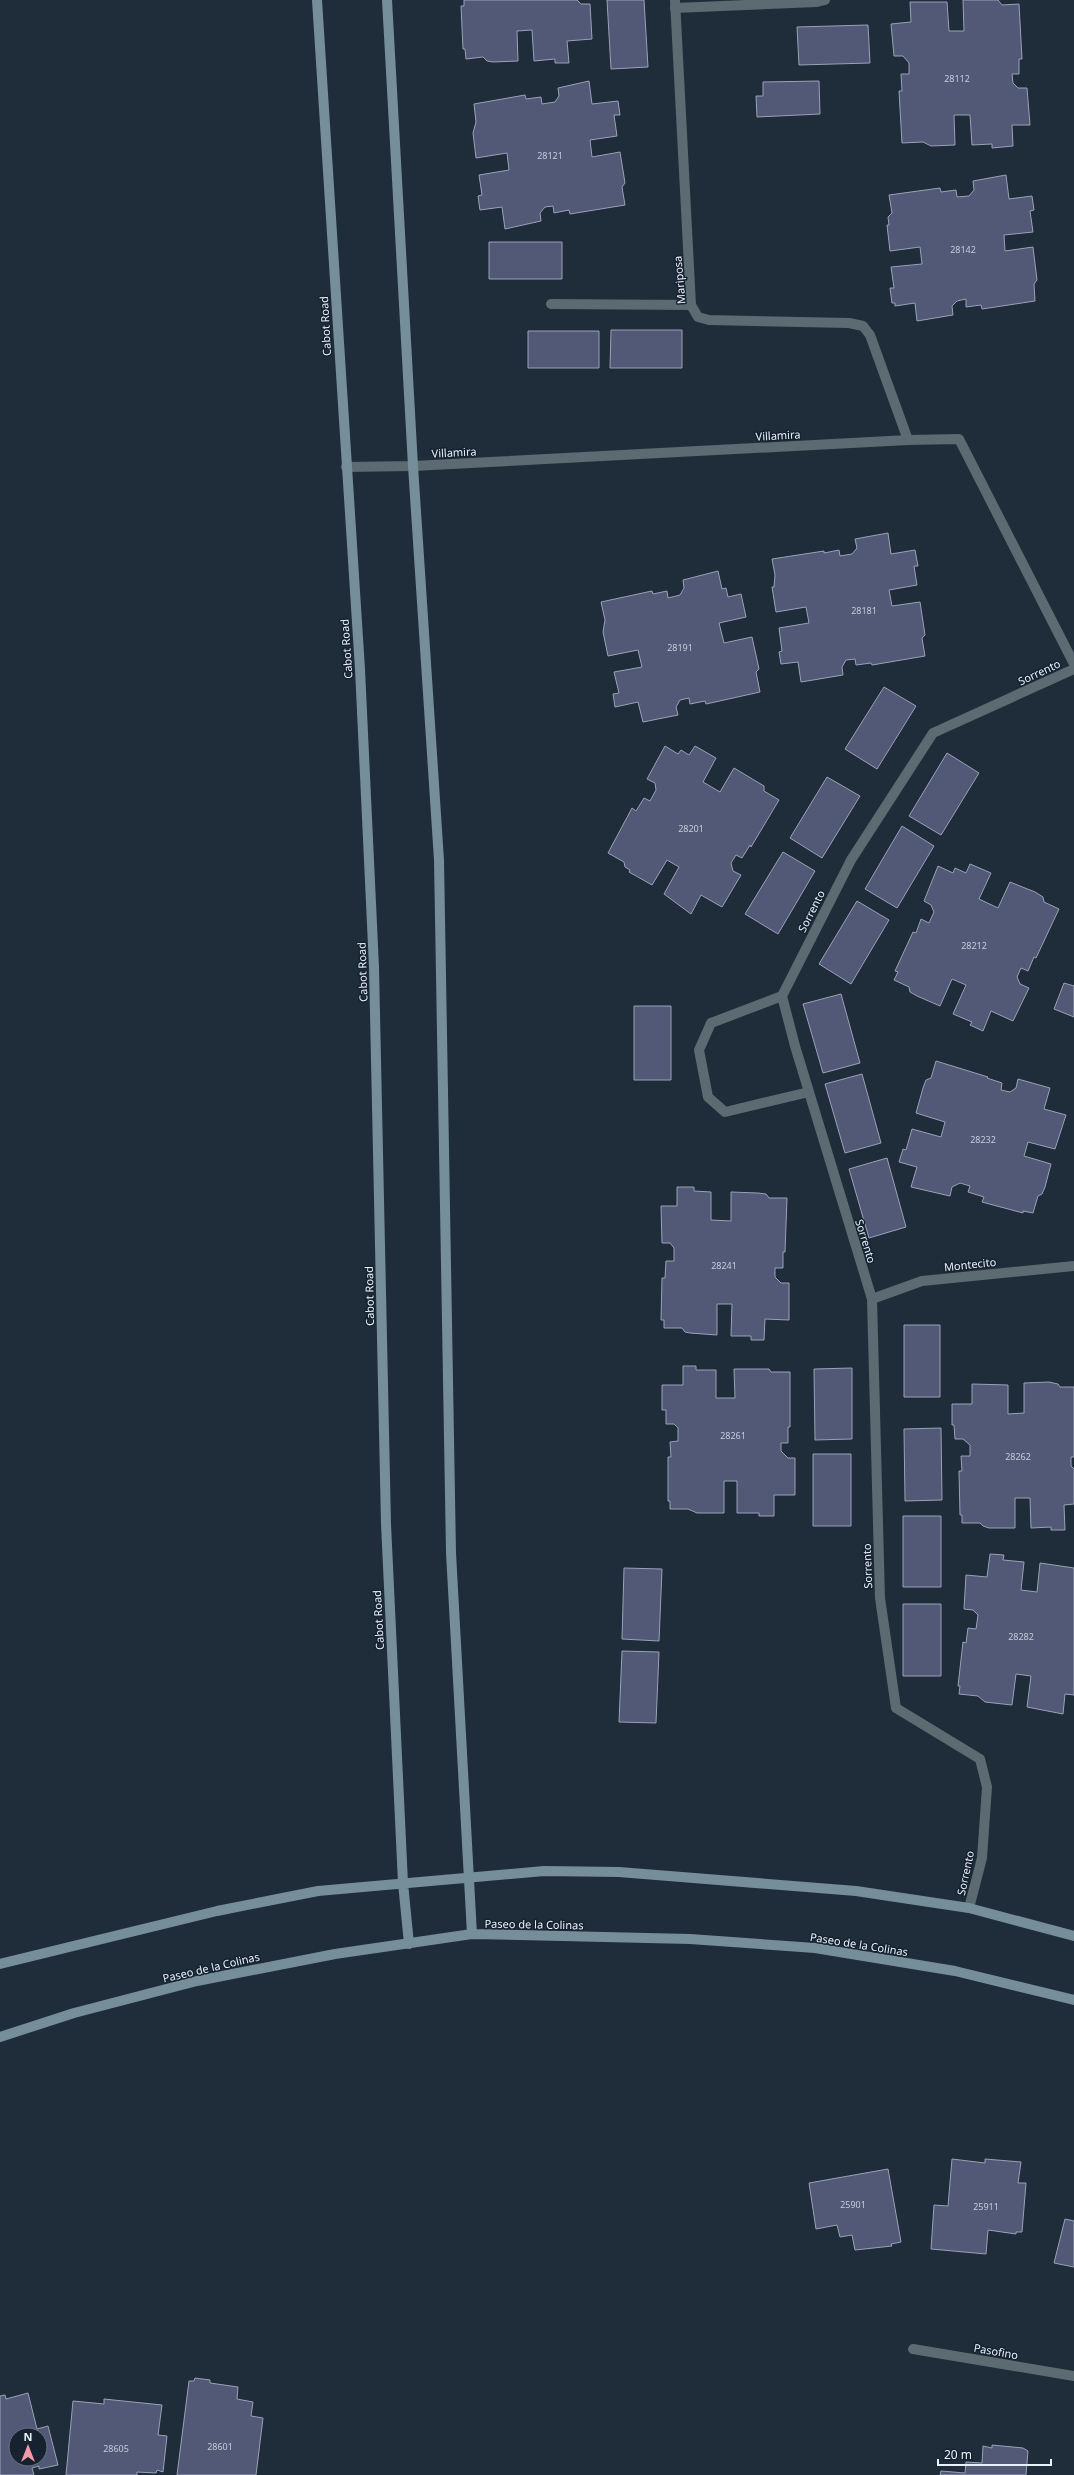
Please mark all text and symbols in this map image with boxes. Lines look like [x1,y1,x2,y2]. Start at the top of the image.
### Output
house number: 28112 [944,72,970,85]
house number: 28121 [537,149,563,162]
house number: 28142 [950,243,976,256]
street label: Mariposa [669,255,689,305]
street label: Cabot Road [316,296,334,356]
street label: Villamira [755,426,801,444]
street label: Villamira [431,443,477,461]
house number: 28181 [851,604,877,617]
street label: Cabot Road [336,619,356,679]
house number: 28191 [667,641,693,654]
street label: Sorrento [1015,656,1063,688]
house number: 28201 [678,822,704,835]
street label: Sorrento [794,887,828,935]
house number: 28212 [961,939,987,952]
street label: Cabot Road [353,942,371,1002]
house number: 28232 [970,1133,996,1146]
street label: Sorrento [852,1217,880,1265]
street label: Montecito [943,1254,997,1274]
house number: 28241 [711,1259,737,1272]
street label: Cabot Road [361,1266,377,1326]
house number: 28261 [720,1429,746,1442]
house number: 28262 [1005,1450,1031,1463]
street label: Sorrento [859,1543,875,1589]
street label: Cabot Road [369,1590,387,1650]
house number: 28282 [1008,1630,1034,1643]
street label: Sorrento [953,1849,977,1897]
street label: Paseo de la Colinas [484,1916,584,1932]
street label: Paseo de la Colinas [809,1929,909,1959]
street label: Paseo de la Colinas [161,1949,261,1985]
house number: 25901 [840,2198,866,2211]
house number: 25911 [973,2200,999,2213]
street label: Pasofino [973,2340,1020,2362]
north arrow [8,2427,48,2467]
text: N [24,2429,32,2444]
house number: 28601 [207,2440,233,2453]
scale bar [938,2441,1051,2467]
house number: 28605 [103,2442,129,2455]
text: 20 m [944,2446,972,2463]

